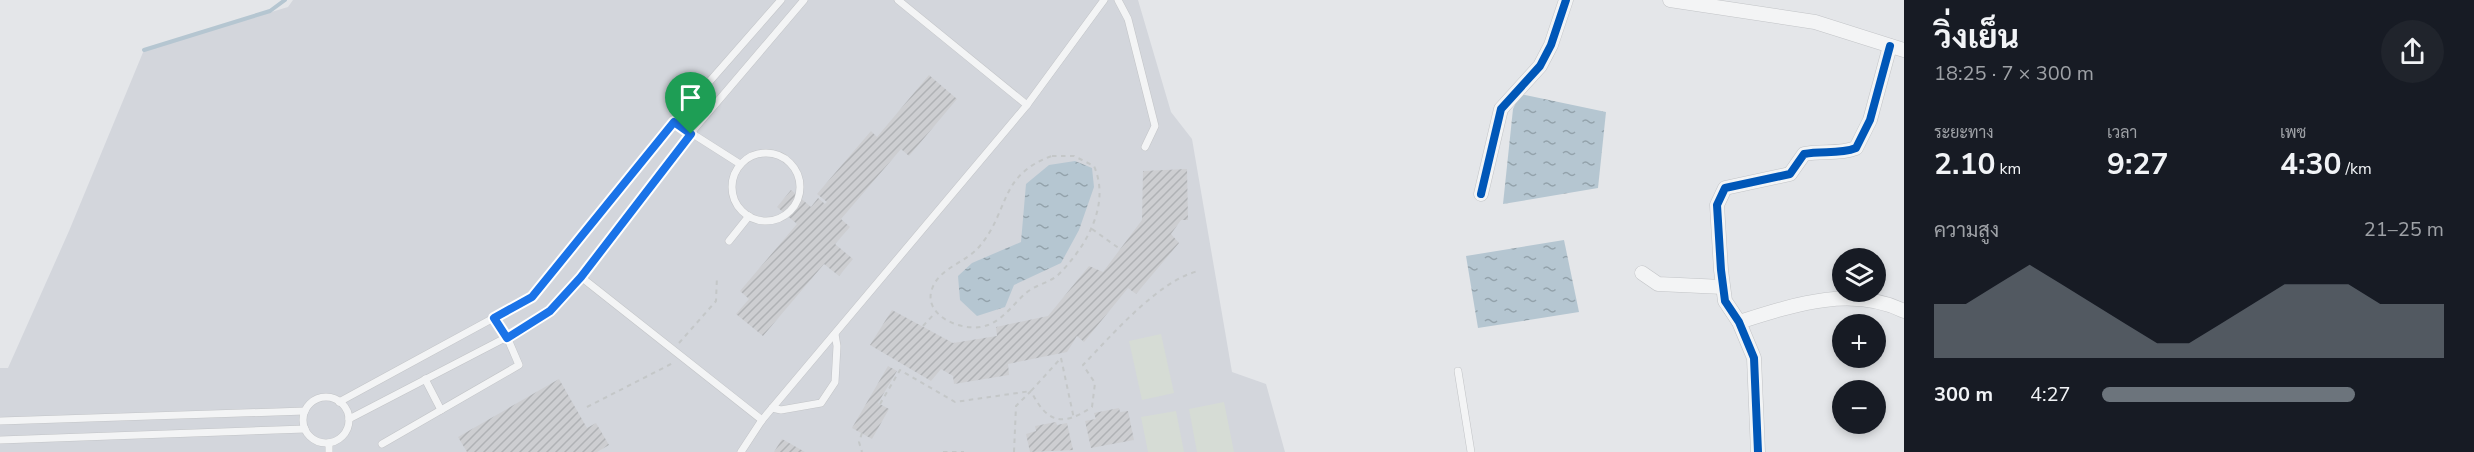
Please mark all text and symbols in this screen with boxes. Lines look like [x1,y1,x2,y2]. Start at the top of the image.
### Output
text: วิ่งเย็น [1934,15,2019,60]
button: share [2381,20,2444,83]
text: 18:25 · 7 × 300 m [1934,60,2094,87]
pin [665,72,716,134]
icon: arrive [674,81,707,114]
text: ระยะทาง [1934,122,1994,144]
text: เวลา [2107,122,2137,144]
text: เพซ [2280,122,2306,144]
text: 2.10 [1934,144,1995,185]
text: 9:27 [2107,144,2168,185]
text: 4:30 [2280,144,2341,185]
text: km [1995,158,2021,180]
text: /km [2341,158,2372,180]
text: 21–25 m [2364,216,2444,243]
text: ความสูง [1934,217,1999,244]
map controls [1832,248,1886,434]
button: layers [1832,248,1886,302]
button: + [1832,314,1886,368]
button: − [1832,380,1886,434]
text: 300 m [1934,381,1993,408]
text: 4:27 [2030,381,2071,408]

